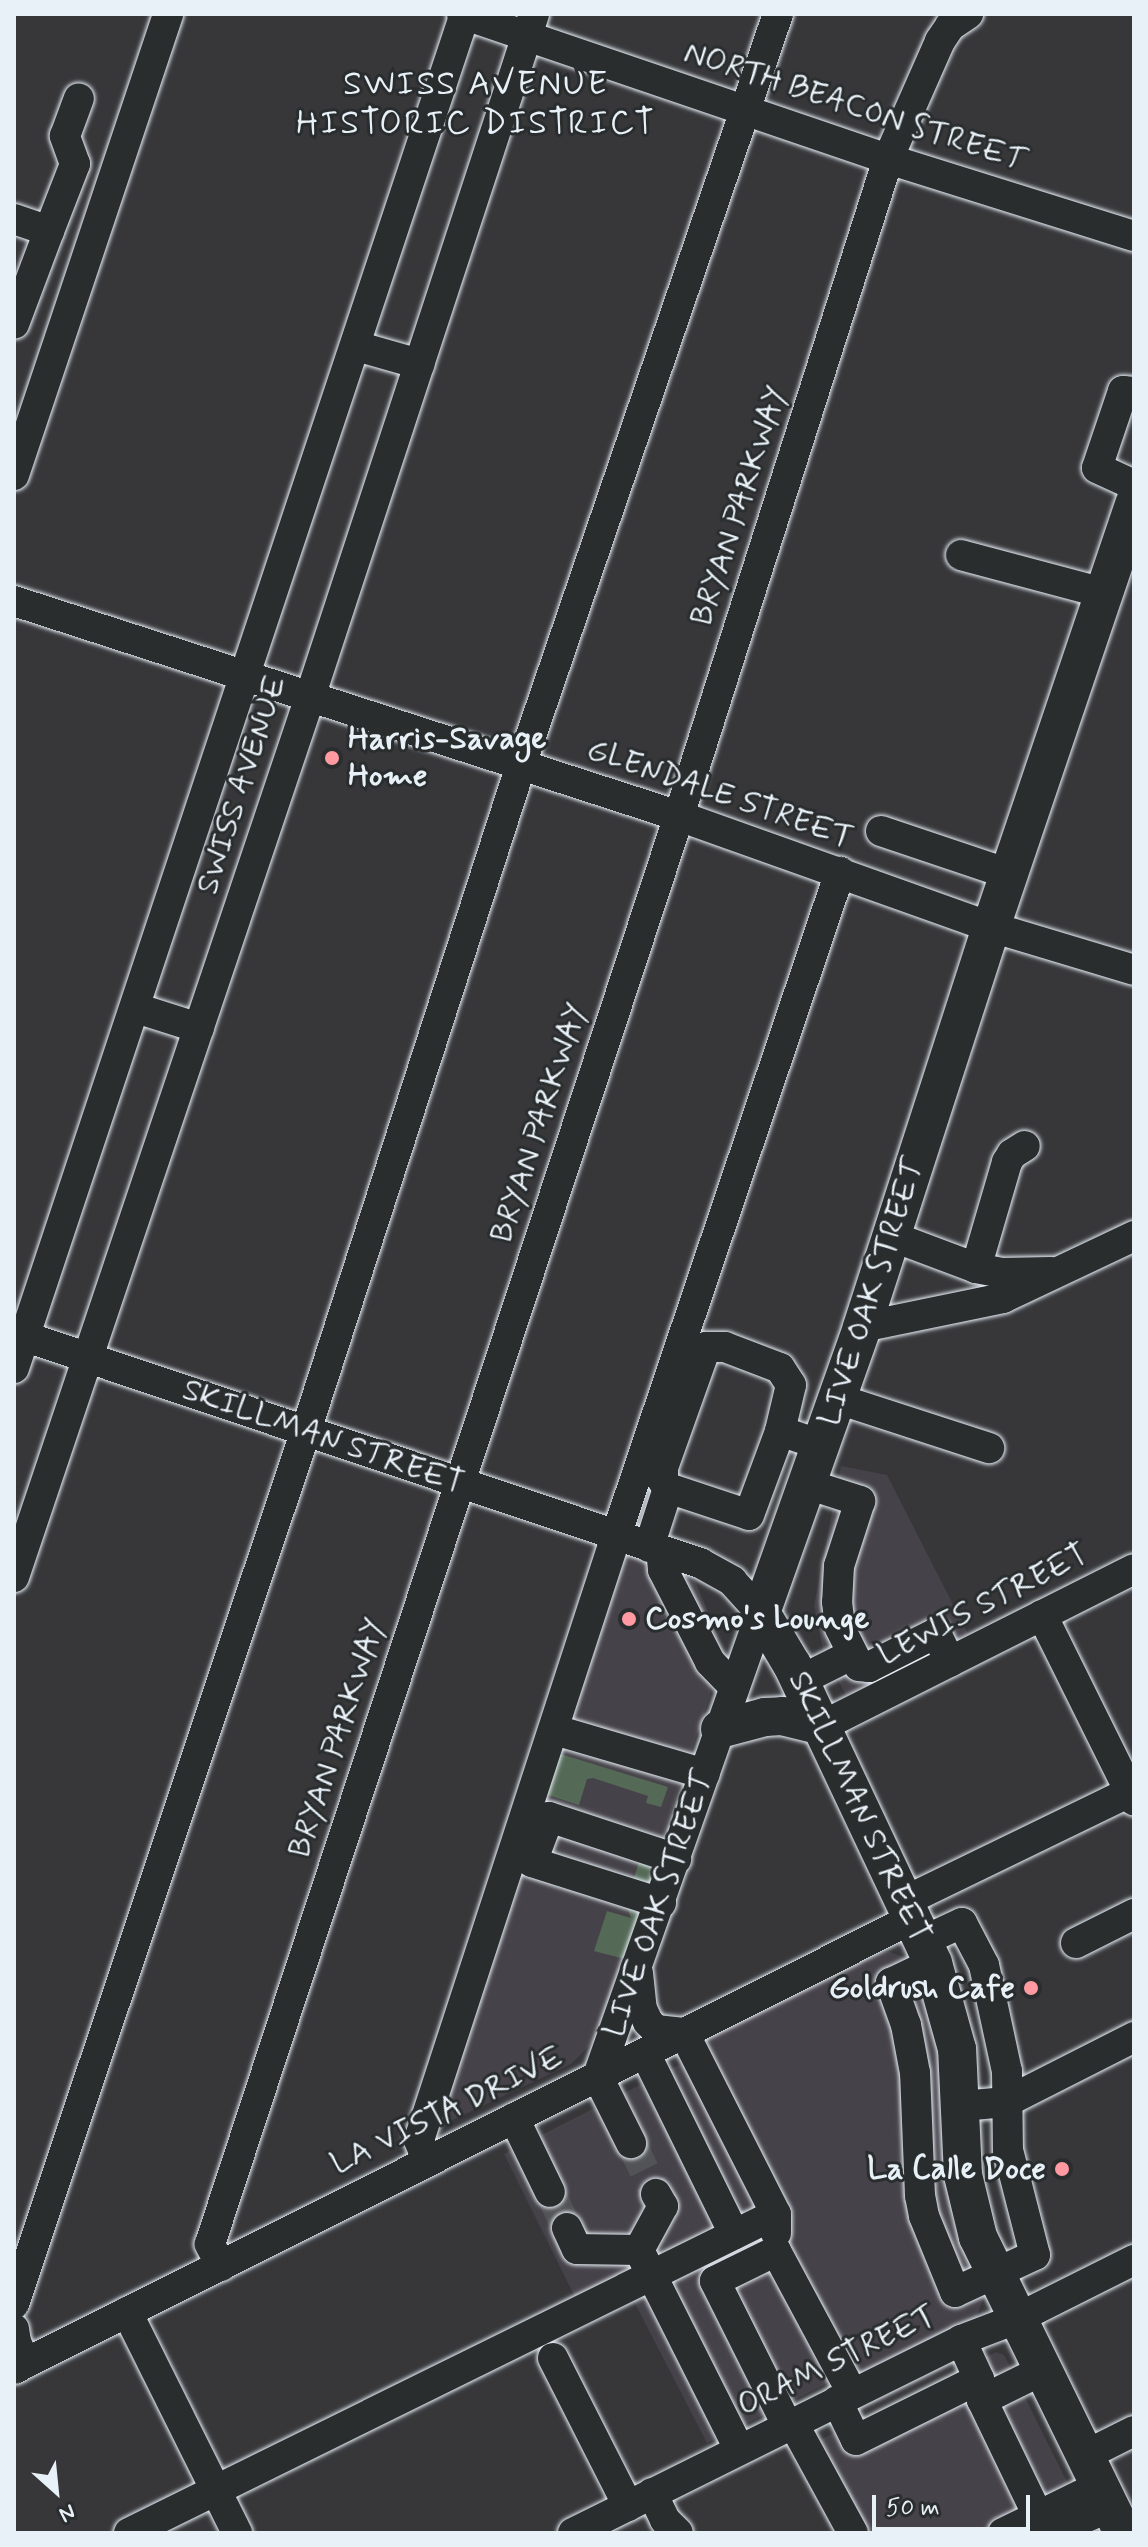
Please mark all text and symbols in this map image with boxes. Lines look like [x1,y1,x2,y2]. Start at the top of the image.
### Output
street label: NORTH BEACON STREET [679,34,1031,180]
district label: SWISS AVENUE HISTORIC DISTRICT [299,64,653,144]
street label: BRYAN PARKWAY [684,384,796,628]
street label: SWISS AVENUE [188,670,296,900]
place label: Harris-Savage Home [348,721,546,796]
street label: GLENDALE STREET [580,730,860,858]
marker: Harris-Savage Home [323,749,341,767]
street label: BRYAN PARKWAY [484,1001,596,1245]
street label: LIVE OAK STREET [810,1152,934,1432]
street label: SKILLMAN STREET [177,1371,469,1503]
street label: LEWIS STREET [872,1536,1094,1674]
place label: Cosmo's Lounge [645,1600,867,1638]
marker: Cosmo's Lounge [620,1610,638,1628]
street label: BRYAN PARKWAY [282,1616,394,1860]
street label: SKILLMAN STREET [779,1665,939,1949]
street label: LIVE OAK STREET [595,1764,723,2044]
place label: Goldrush Cafe [829,1969,1015,2007]
marker: Goldrush Cafe [1022,1979,1040,1997]
street label: LA VISTA DRIVE [325,2038,569,2184]
place label: La Calle Doce [859,2150,1046,2188]
marker: La Calle Doce [1053,2160,1071,2178]
street label: ORAM STREET [730,2296,944,2426]
north arrow [16,2451,96,2531]
scale bar [876,2479,1034,2529]
text: 50 m [886,2493,940,2524]
text: N [54,2497,80,2528]

